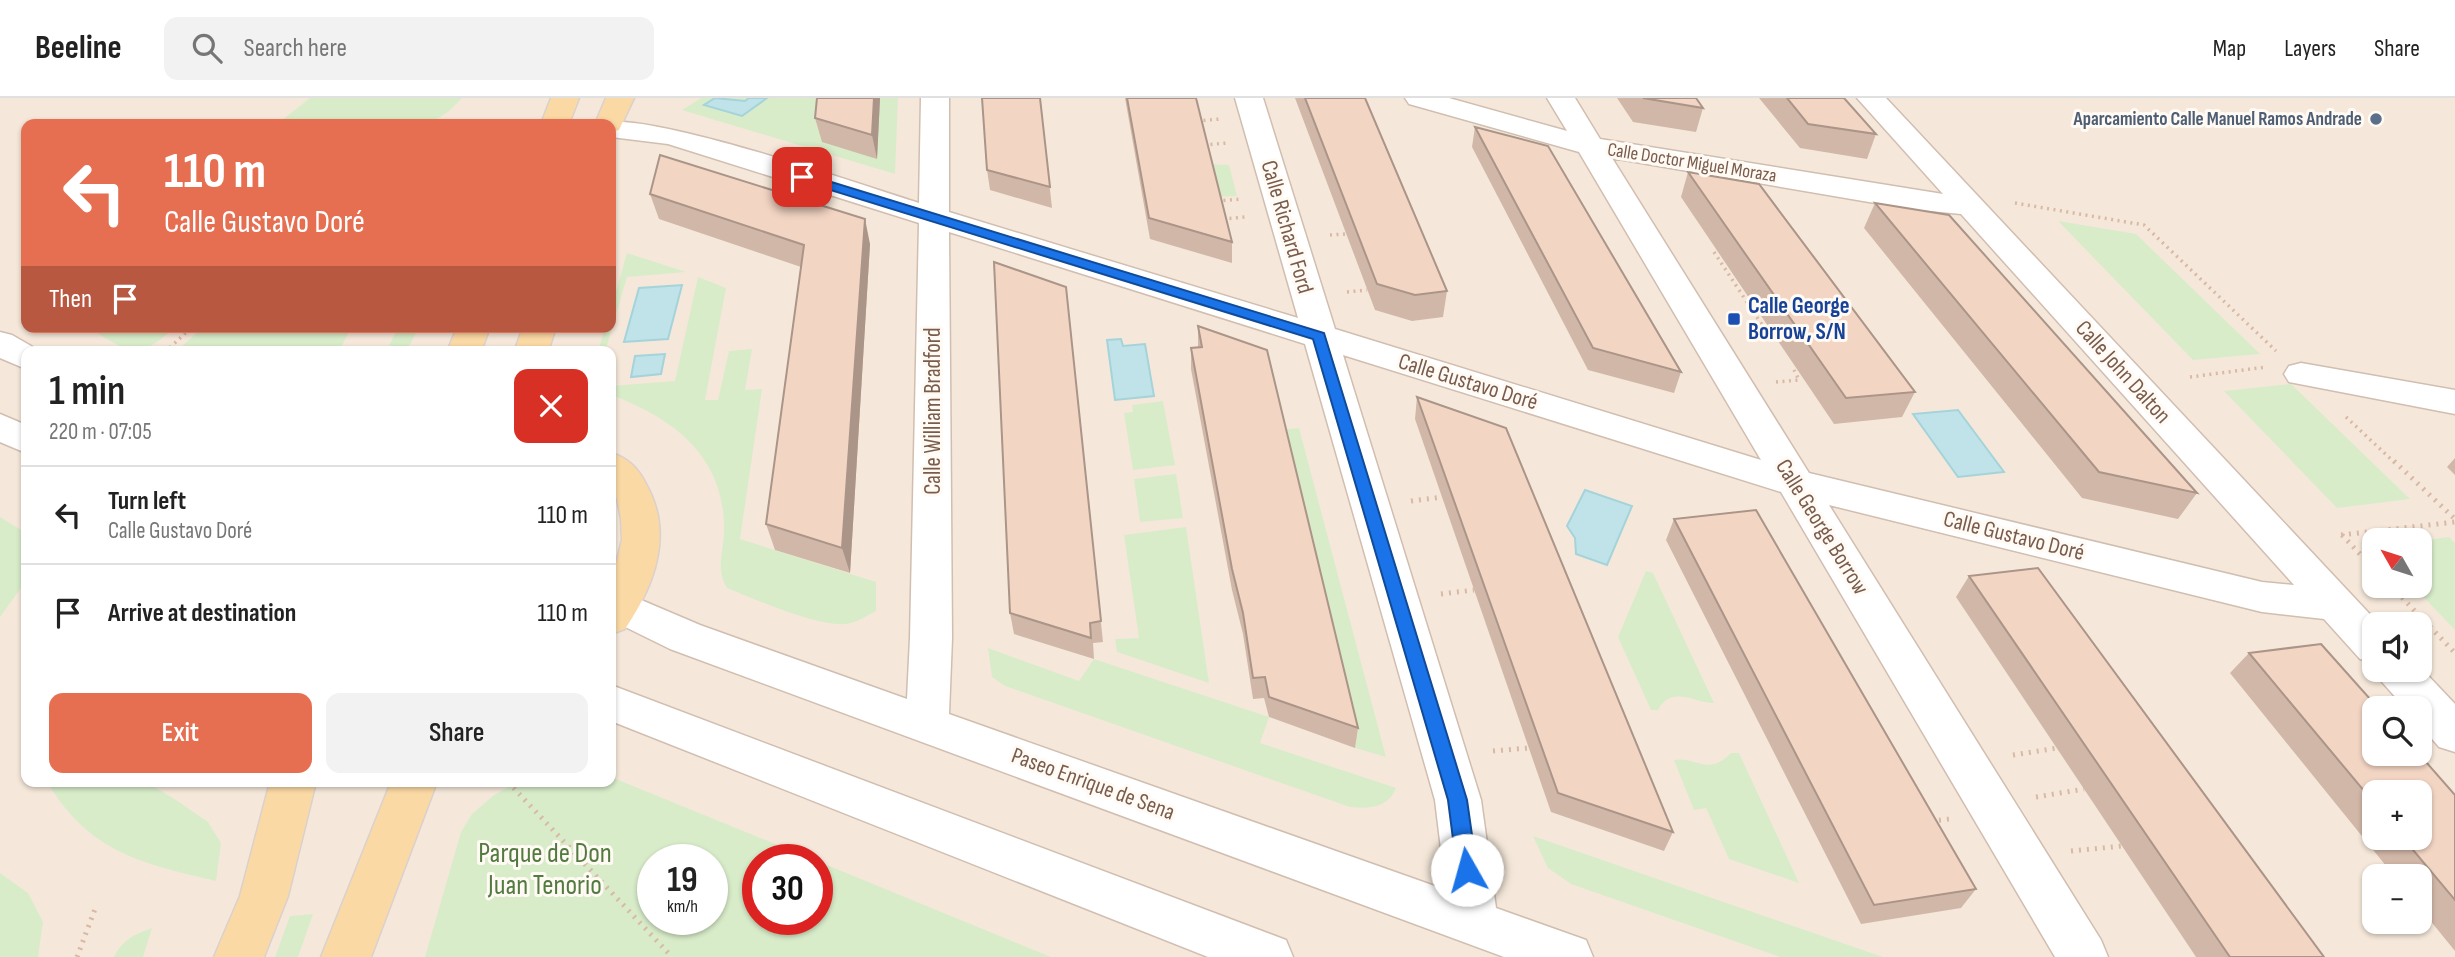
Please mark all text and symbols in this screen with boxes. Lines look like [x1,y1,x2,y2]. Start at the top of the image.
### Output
search box [164,17,654,80]
text: Beeline [35,28,122,68]
icon: search [188,29,226,67]
text: Search here [244,33,347,64]
text: Map [2213,34,2246,63]
text: Layers [2284,34,2336,63]
text: Share [2374,34,2420,63]
place label: Aparcamiento Calle Manuel Ramos Andrade [2072,108,2362,131]
marker: Aparcamiento Calle Manuel Ramos Andrade [2368,111,2384,127]
street label: Calle Doctor Miguel Moraza [1606,138,1778,188]
text: 110 m [164,143,266,202]
icon: left [49,147,140,238]
pin [772,147,832,207]
street label: Calle Richard Ford [1255,157,1319,297]
icon: arrive [783,158,821,196]
text: Calle Gustavo Doré [164,203,365,242]
icon: arrive [106,280,144,318]
text: Then [49,284,92,315]
place label: Calle George Borrow, S/N [1748,292,1850,346]
marker: Calle George Borrow, S/N [1726,311,1742,327]
street label: Calle John Dalton [2069,315,2177,429]
street label: Calle William Bradford [919,327,947,495]
street label: Calle Gustavo Doré [1395,348,1541,416]
text: 1 min [49,366,125,417]
button: close [514,369,588,443]
text: 220 m · 07:05 [49,418,152,446]
street label: Calle George Borrow [1769,454,1875,600]
text: Turn left [108,486,186,517]
icon: left [49,496,87,534]
text: 110 m [537,500,588,531]
street label: Calle Gustavo Doré [1941,505,2087,567]
text: Calle Gustavo Doré [108,517,252,545]
north arrow [2362,528,2432,598]
map controls [2362,528,2432,934]
icon: arrive [49,594,87,632]
text: Arrive at destination [108,598,296,629]
text: 110 m [537,598,588,629]
button: sound [2362,612,2432,682]
button: Exit [49,693,312,773]
button: Share [326,693,588,773]
button: search [2362,696,2432,766]
street label: Paseo Enrique de Sena [1008,742,1178,826]
button: + [2362,780,2432,850]
position arrow [1430,833,1504,907]
park label: Parque de Don Juan Tenorio [478,837,612,902]
speed limit sign: 30 [742,844,833,935]
text: 19 [667,859,698,902]
button: − [2362,864,2432,934]
text: km/h [667,896,698,917]

